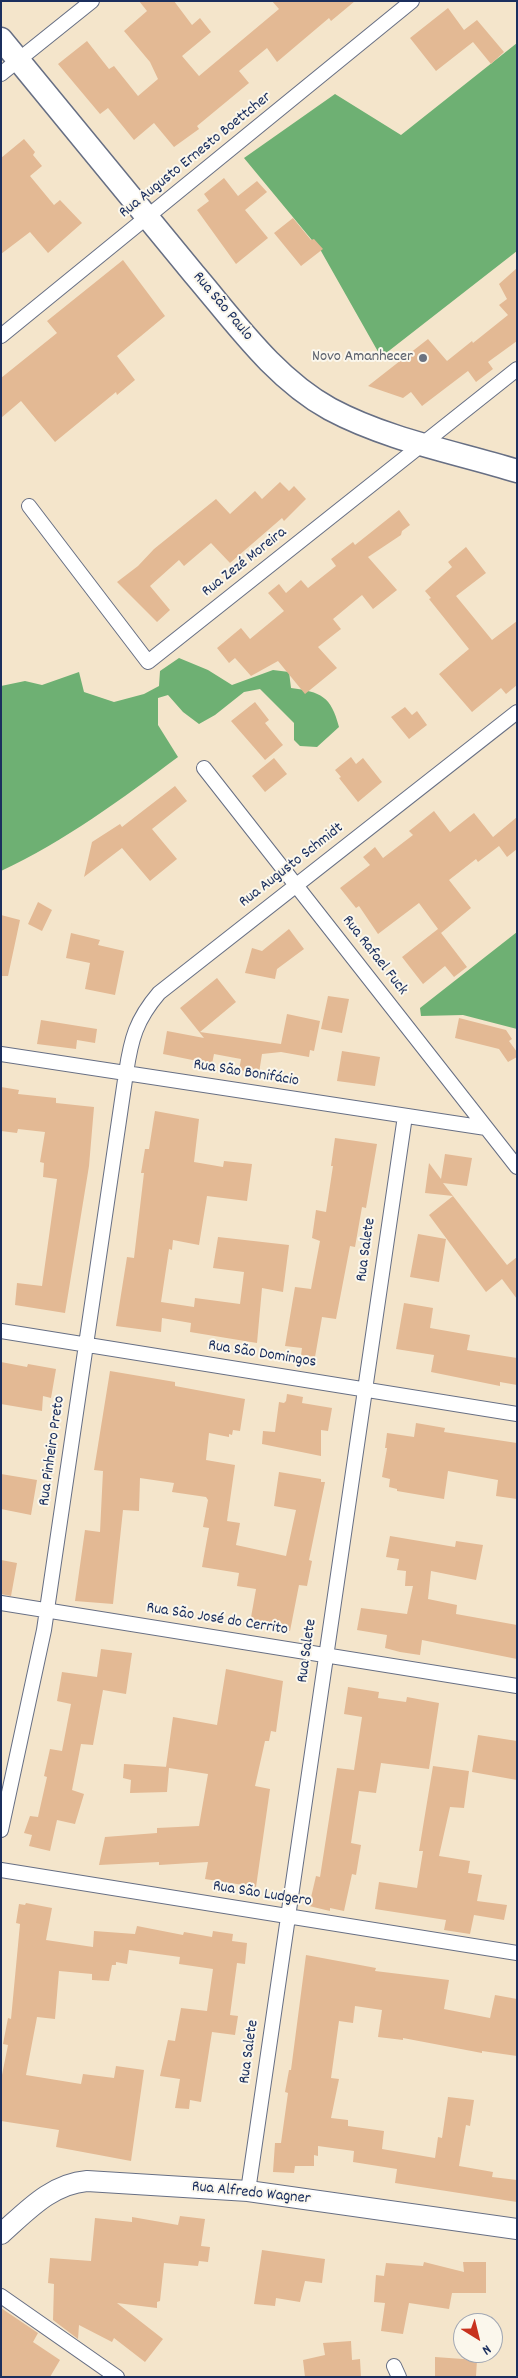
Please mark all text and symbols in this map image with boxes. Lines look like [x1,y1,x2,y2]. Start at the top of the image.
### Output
street label: Rua Augusto Ernesto Boettcher [116,89,276,223]
street label: Rua São Paulo [188,269,256,345]
place label: Novo Amanhecer [312,348,413,368]
marker: Novo Amanhecer [417,352,429,364]
street label: Rua Zezé Moreira [199,524,291,602]
street label: Rua Augusto Schmidt [236,819,348,913]
street label: Rua Rafael Fuck [337,912,411,1000]
street label: Rua São Bonifácio [192,1056,300,1092]
street label: Rua Salete [353,1217,381,1283]
street label: Rua São Domingos [207,1337,317,1373]
street label: Rua Pinheiro Preto [36,1395,70,1507]
street label: Rua São José do Cerrito [145,1599,289,1641]
street label: Rua Salete [294,1618,322,1684]
street label: Rua São Ludgero [211,1878,313,1912]
street label: Rua Salete [236,2019,264,2085]
street label: Rua Alfredo Wagner [191,2178,311,2210]
north arrow [453,2313,503,2363]
text: N [478,2339,495,2359]

